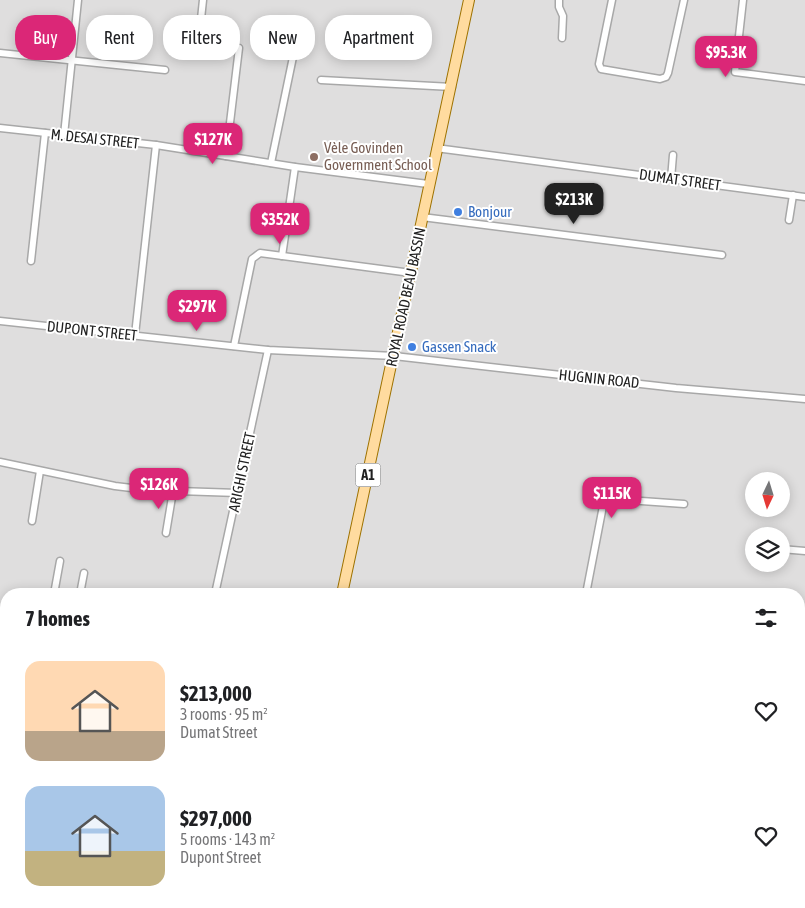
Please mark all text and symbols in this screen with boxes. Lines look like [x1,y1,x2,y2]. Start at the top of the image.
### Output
chip: Buy [15,15,76,60]
chip: Rent [86,15,153,60]
chip: Filters [163,15,240,60]
chip: New [250,15,315,60]
chip: Apartment [325,15,432,60]
pin: $95.3K [685,36,767,78]
text: $95.3K [706,43,746,61]
pin: $127K [178,122,248,165]
street label: M. DESAI STREET [50,125,141,152]
text: $127K [194,130,232,148]
place label: Vèle Govinden Government School [324,139,432,173]
marker: Vèle Govinden Government School [308,151,320,163]
street label: DUMAT STREET [638,165,722,194]
pin: $213K [539,182,609,225]
text: $213K [555,190,593,208]
pin: $352K [245,202,315,245]
place label: Bonjour [468,203,512,220]
marker: Bonjour [452,206,464,218]
text: $352K [261,210,299,228]
street label: ROYAL ROAD BEAU BASSIN [382,226,429,368]
pin: $297K [162,290,232,332]
text: $297K [178,297,216,315]
street label: DUPONT STREET [46,317,138,344]
place label: Gassen Snack [422,338,497,355]
marker: Gassen Snack [406,341,418,353]
street label: HUGNIN ROAD [558,366,640,391]
street label: ARIGHI STREET [225,430,258,513]
road number: A1 [356,464,380,486]
pin: $126K [124,468,194,510]
north arrow [745,472,790,518]
map controls [745,472,790,572]
text: $126K [140,475,178,493]
pin: $115K [577,476,647,519]
text: $115K [593,484,631,502]
button: layers [745,527,790,572]
icon: filters [752,604,780,632]
text: 7 homes [25,606,90,630]
icon: home [65,681,125,741]
text: $213,000 [180,681,252,705]
icon: heart [752,697,780,725]
text: 3 rooms · 95 m² [180,705,268,723]
text: Dumat Street [180,723,258,741]
icon: home [65,806,125,866]
text: $297,000 [180,806,252,830]
icon: heart [752,822,780,850]
text: 5 rooms · 143 m² [180,830,275,848]
text: Dupont Street [180,848,261,866]

